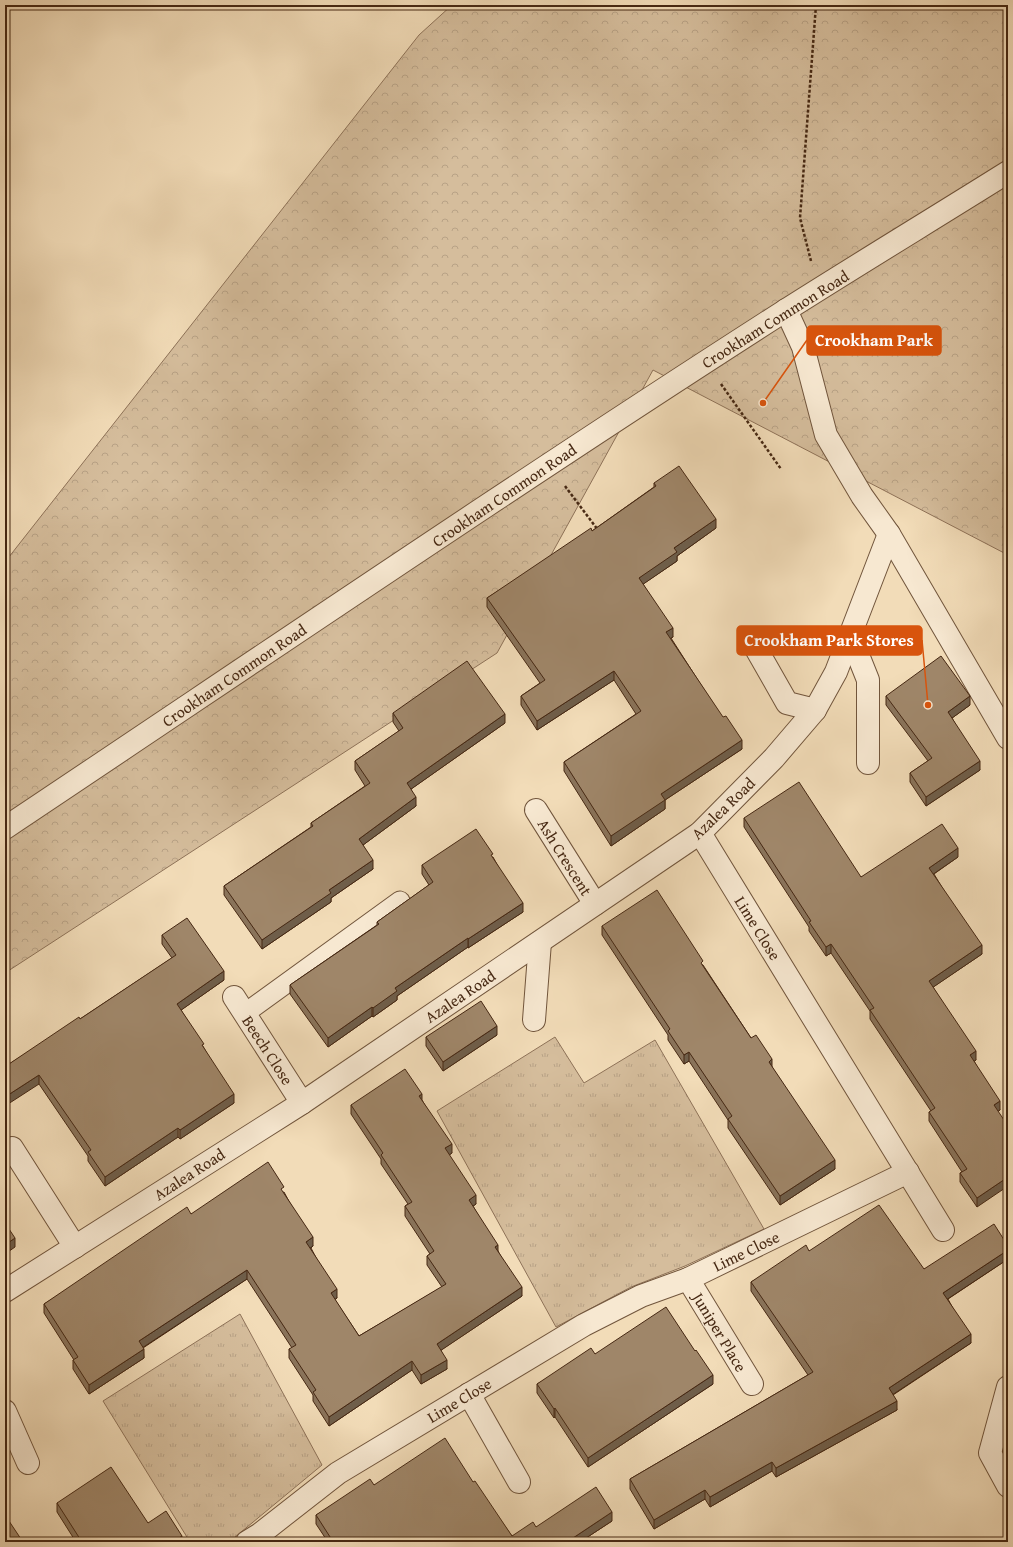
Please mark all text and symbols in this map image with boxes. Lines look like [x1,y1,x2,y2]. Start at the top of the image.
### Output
street label: Crookham Common Road [697,264,854,374]
callout: Crookham Park [807,326,941,355]
text: Crookham Park [815,327,933,352]
street label: Crookham Common Road [427,437,581,552]
street label: Crookham Common Road [157,617,311,732]
callout: Crookham Park Stores [737,626,922,655]
text: Crookham Park Stores [744,627,914,652]
street label: Azalea Road [686,771,761,845]
street label: Ash Crescent [532,814,598,900]
street label: Lime Close [729,891,787,965]
street label: Azalea Road [420,963,501,1029]
street label: Beech Close [237,1010,299,1090]
street label: Azalea Road [149,1142,230,1206]
street label: Lime Close [709,1225,783,1277]
street label: Juniper Place [686,1286,753,1376]
street label: Lime Close [422,1371,496,1429]

